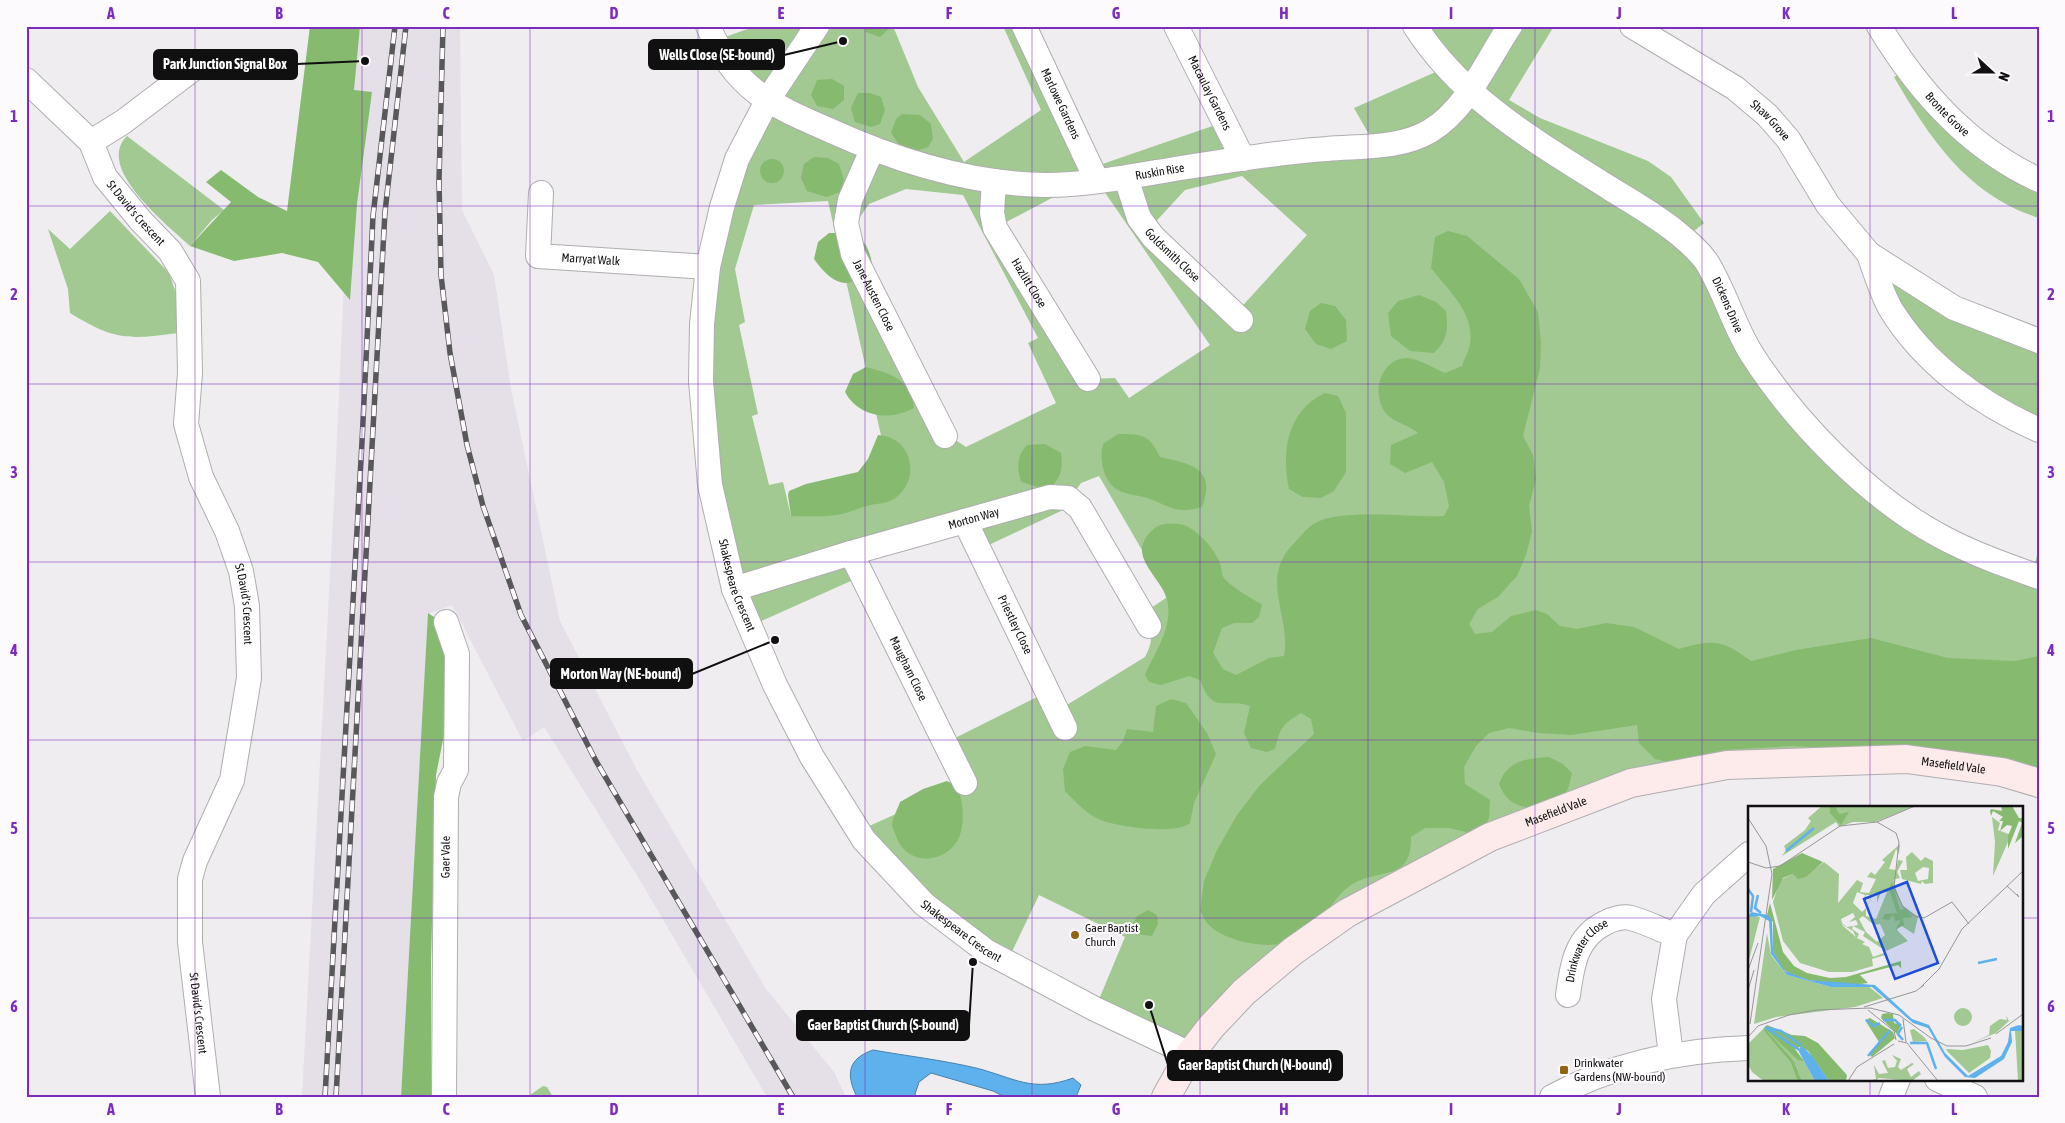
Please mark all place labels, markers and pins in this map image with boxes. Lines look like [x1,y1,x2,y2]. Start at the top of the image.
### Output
callout: Wells Close (SE-bound) [649,40,784,69]
callout: Park Junction Signal Box [154,50,297,79]
callout: Morton Way (NE-bound) [551,659,692,688]
place label: Gaer Baptist Church [1085,921,1139,949]
marker: Gaer Baptist Church [1069,929,1081,941]
callout: Gaer Baptist Church (S-bound) [797,1011,969,1040]
callout: Gaer Baptist Church (N-bound) [1168,1051,1342,1080]
place label: Drinkwater Gardens (NW-bound) [1574,1056,1665,1084]
marker: Drinkwater Gardens (NW-bound) [1558,1064,1570,1076]

